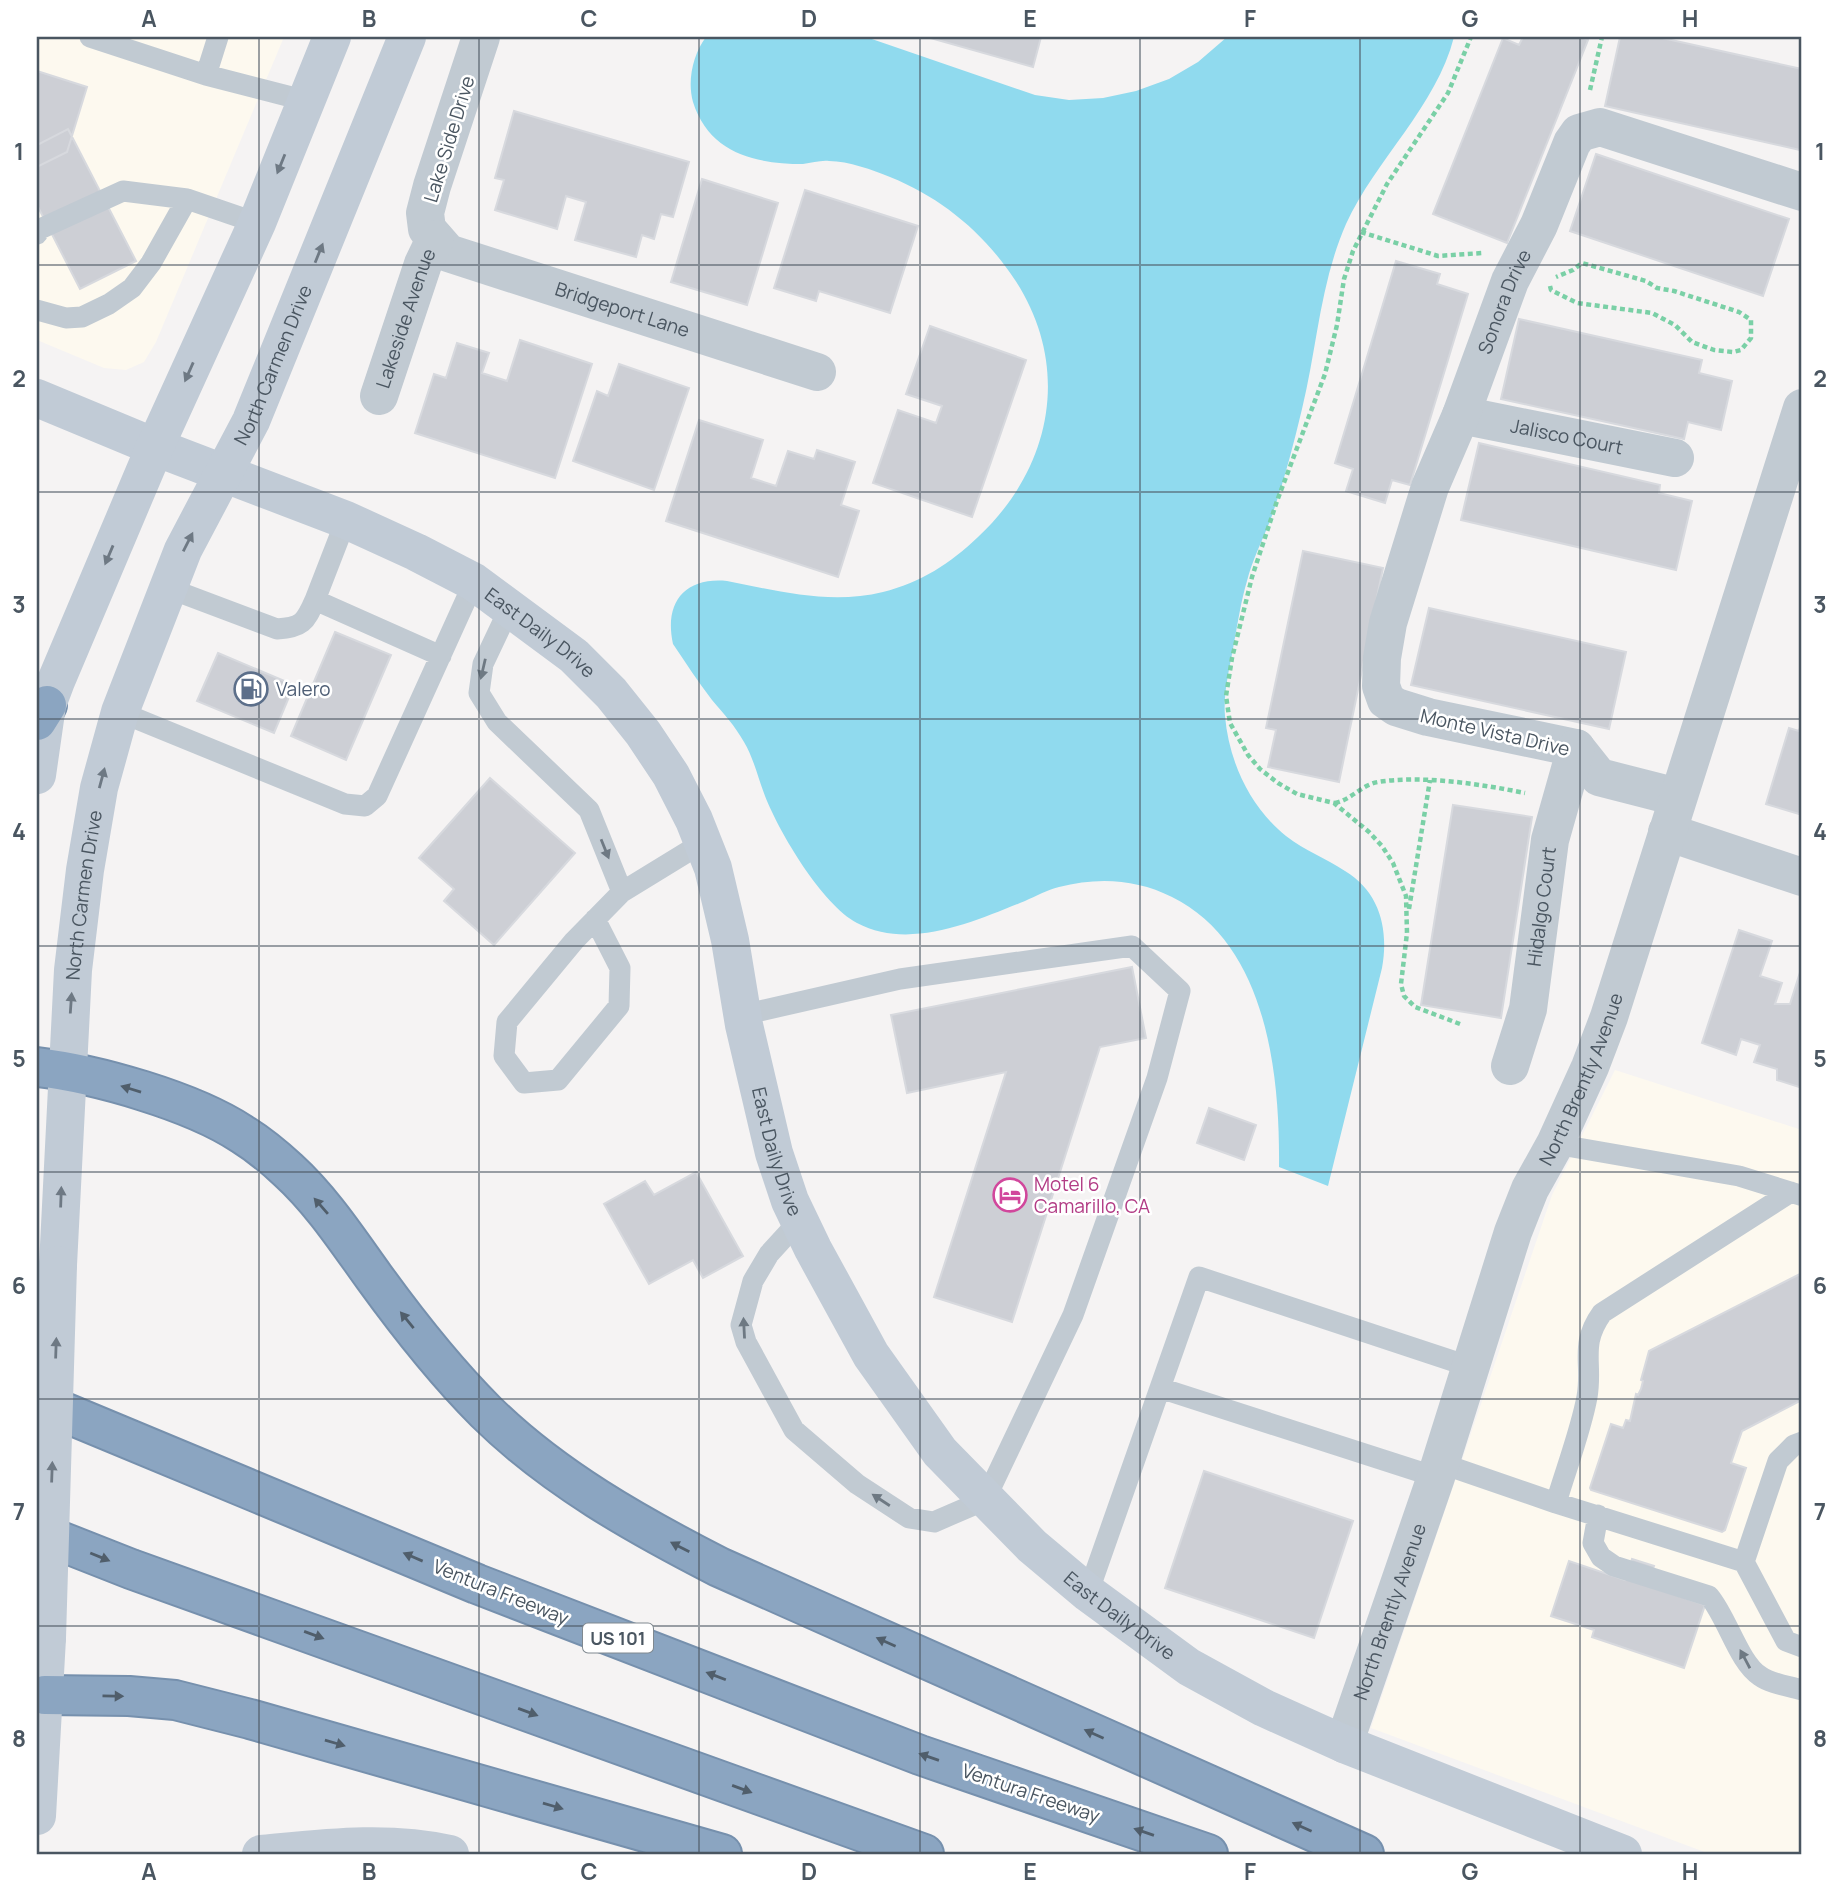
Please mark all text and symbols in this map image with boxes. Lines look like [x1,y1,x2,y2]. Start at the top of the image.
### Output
text: A [141,2,157,34]
text: B [362,2,376,34]
text: C [581,2,598,34]
text: D [801,2,817,34]
text: E [1023,2,1037,34]
text: F [1244,2,1256,34]
text: G [1462,2,1479,34]
text: H [1682,2,1698,34]
street label: Lake Side Drive [417,72,481,206]
text: 1 [14,135,24,167]
text: 1 [1815,135,1825,167]
one-way arrow [275,153,286,174]
one-way arrow [314,242,325,263]
street label: Lakeside Avenue [369,244,442,392]
street label: Sonora Drive [1471,245,1537,357]
street label: Bridgeport Lane [552,275,693,343]
street label: North Carmen Drive [228,281,318,450]
text: 2 [12,362,26,394]
one-way arrow [183,362,195,382]
text: 2 [1813,362,1827,394]
street label: Jalisco Court [1508,412,1625,460]
one-way arrow [182,532,193,552]
one-way arrow [103,545,115,565]
street label: East Daily Drive [480,582,601,683]
text: 3 [12,588,26,620]
text: 3 [1813,588,1827,620]
one-way arrow [478,659,489,681]
fuel station icon: Valero [232,670,270,708]
place label: Valero [276,676,331,702]
street label: Monte Vista Drive [1418,702,1572,762]
one-way arrow [97,767,108,789]
street label: North Carmen Drive [60,808,108,981]
text: 4 [12,815,26,847]
text: 4 [1813,815,1827,847]
one-way arrow [599,838,610,859]
street label: Hidalgo Court [1521,845,1562,968]
street label: North Brently Avenue [1533,990,1629,1170]
one-way arrow [66,991,77,1013]
text: 5 [12,1042,26,1074]
text: 5 [1813,1042,1827,1074]
one-way arrow [120,1083,141,1093]
street label: East Daily Drive [746,1084,808,1220]
place label: Motel 6 Camarillo, CA [1034,1171,1150,1219]
hotel icon: Motel 6 Camarillo, CA [991,1176,1029,1214]
one-way arrow [55,1186,66,1208]
one-way arrow [314,1198,329,1215]
text: 6 [12,1269,26,1301]
text: 6 [1813,1269,1827,1301]
one-way arrow [399,1312,414,1330]
one-way arrow [739,1317,750,1339]
one-way arrow [50,1337,61,1359]
one-way arrow [46,1461,57,1483]
one-way arrow [872,1494,891,1507]
text: 7 [13,1495,25,1527]
text: 7 [1814,1495,1826,1527]
street label: North Brently Avenue [1347,1520,1432,1703]
one-way arrow [669,1541,689,1553]
one-way arrow [90,1552,111,1563]
one-way arrow [402,1552,423,1563]
street label: Ventura Freeway [429,1553,573,1631]
street label: East Daily Drive [1058,1565,1181,1666]
road number: US 101 [583,1624,653,1652]
one-way arrow [303,1630,324,1641]
one-way arrow [876,1636,896,1648]
one-way arrow [1739,1649,1751,1668]
one-way arrow [706,1670,727,1681]
one-way arrow [102,1690,124,1702]
one-way arrow [518,1707,539,1718]
text: 8 [12,1722,26,1754]
text: 8 [1813,1722,1827,1754]
one-way arrow [1084,1728,1104,1740]
one-way arrow [324,1739,345,1749]
one-way arrow [918,1751,939,1762]
street label: Ventura Freeway [959,1757,1103,1829]
one-way arrow [732,1784,753,1795]
one-way arrow [542,1801,564,1812]
one-way arrow [1291,1821,1312,1832]
one-way arrow [1133,1826,1154,1837]
text: A [141,1855,157,1887]
text: B [362,1855,376,1887]
text: C [581,1855,598,1887]
text: D [801,1855,817,1887]
text: E [1023,1855,1037,1887]
text: F [1244,1855,1256,1887]
text: G [1462,1855,1479,1887]
text: H [1682,1855,1698,1887]

